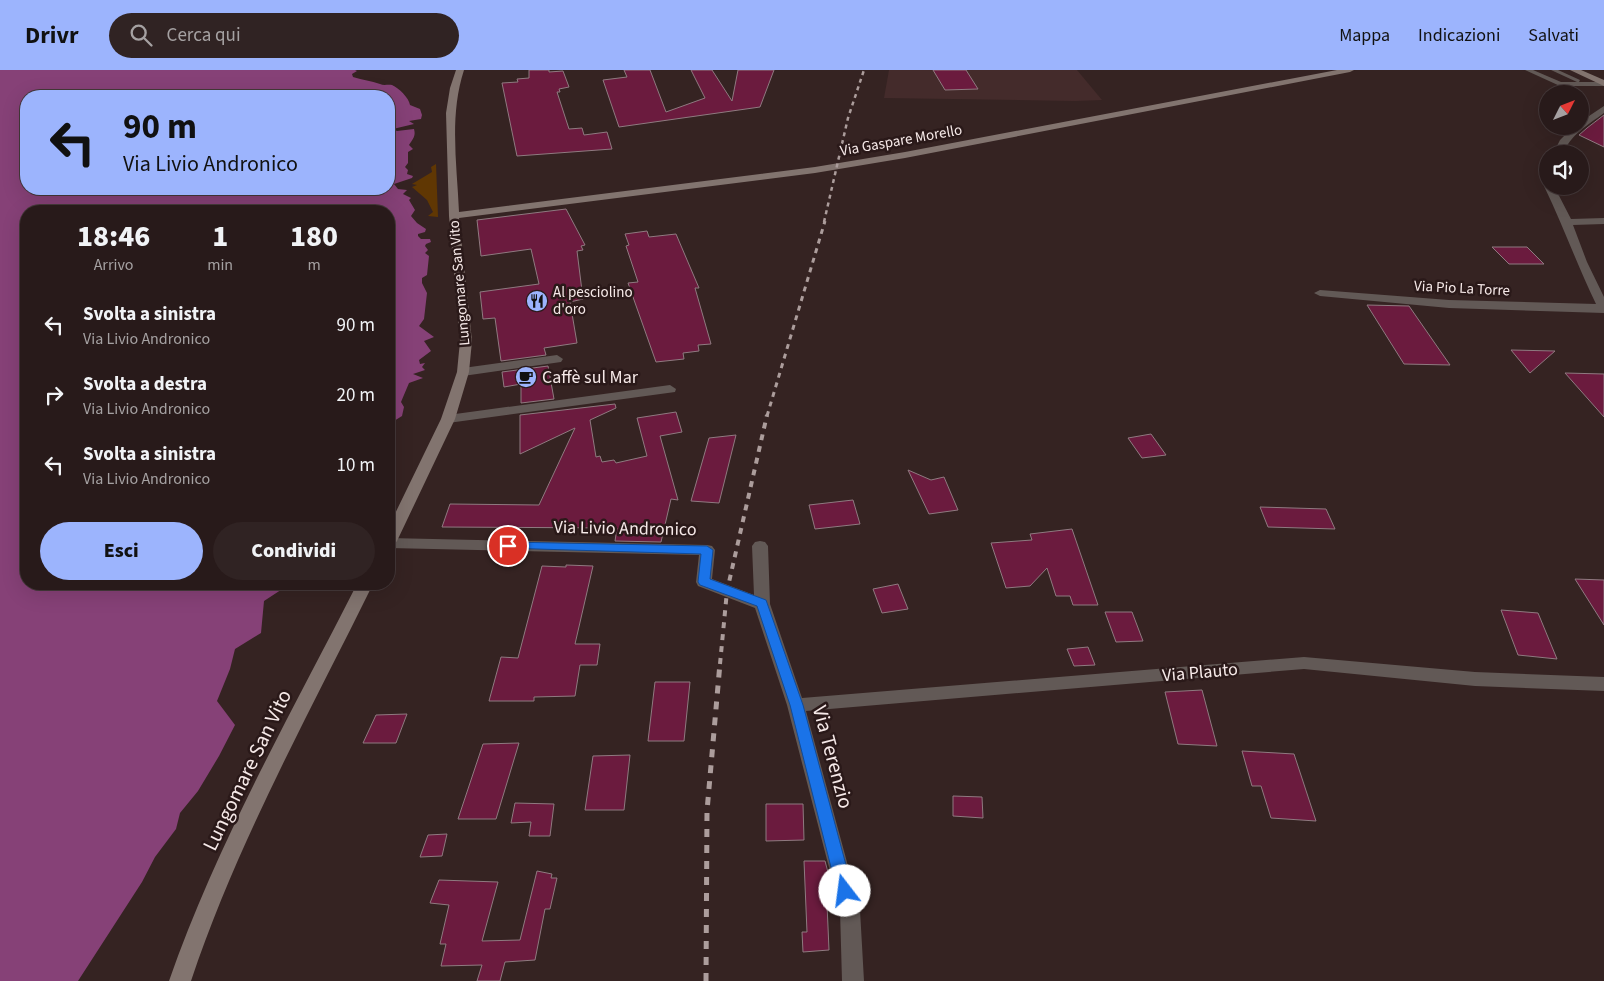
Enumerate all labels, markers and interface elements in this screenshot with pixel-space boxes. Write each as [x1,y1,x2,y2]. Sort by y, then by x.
search box [109,13,459,58]
text: Drivr [25,18,79,53]
icon: search [127,21,155,49]
text: Cerca qui [167,22,241,49]
text: Mappa [1339,23,1390,48]
text: Indicazioni [1418,23,1500,48]
text: Salvati [1528,23,1579,48]
north arrow [1539,85,1589,135]
map controls [1539,85,1589,195]
text: 90 m [123,102,197,152]
icon: left [40,110,105,175]
street label: Via Gaspare Morello [838,119,964,162]
button: sound [1539,145,1589,195]
text: Via Livio Andronico [123,148,298,180]
text: 18:46 [77,215,150,258]
text: 1 [212,215,228,258]
text: 180 [290,215,338,258]
street label: Lungomare San Vito [444,219,475,346]
text: Arrivo [94,254,134,276]
text: min [207,254,233,276]
text: m [307,254,321,276]
street label: Via Pio La Torre [1413,276,1510,301]
place label: Al pesciolino d'oro [553,282,633,320]
restaurant icon: Al pesciolino d'oro [525,289,549,313]
text: Svolta a sinistra [83,301,216,328]
icon: left [40,311,68,339]
text: 90 m [337,312,375,339]
text: Via Livio Andronico [83,328,210,350]
cafe icon: Caffè sul Mar [514,365,538,389]
place label: Caffè sul Mar [542,365,639,390]
text: Svolta a destra [83,371,207,398]
icon: right [40,381,68,409]
text: 20 m [337,382,375,409]
text: Via Livio Andronico [83,398,210,420]
text: Svolta a sinistra [83,441,216,468]
icon: left [40,451,68,479]
text: 10 m [337,452,375,479]
text: Via Livio Andronico [83,468,210,490]
street label: Via Livio Andronico [553,515,697,542]
button: Esci [40,522,203,580]
button: Condividi [213,522,375,580]
pin [487,525,529,567]
icon: arrive [494,532,522,560]
street label: Via Plauto [1161,657,1239,688]
street label: Lungomare San Vito [195,684,299,856]
street label: Via Terenzio [805,702,861,812]
position arrow [818,864,870,916]

